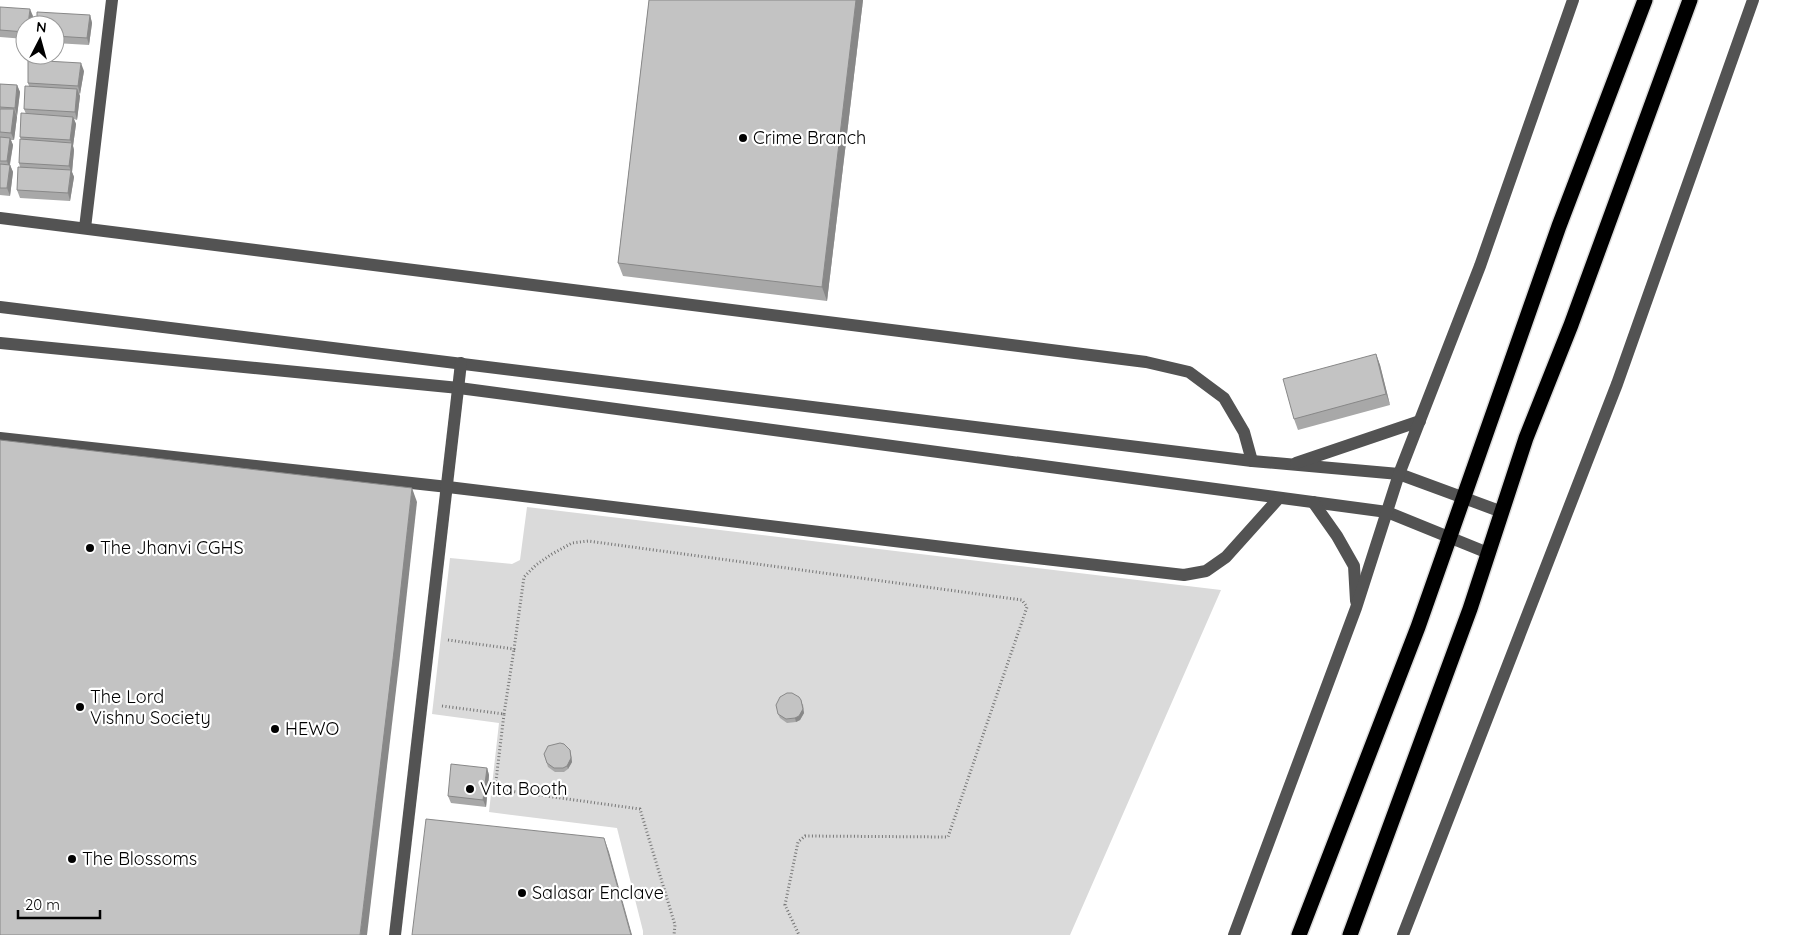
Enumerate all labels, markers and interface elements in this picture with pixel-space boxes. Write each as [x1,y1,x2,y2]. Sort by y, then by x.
north arrow [15,15,65,65]
text: N [35,18,47,37]
place label: Crime Branch [753,126,866,149]
marker: Crime Branch [737,132,749,144]
place label: The Jhanvi CGHS [100,536,244,559]
marker: The Jhanvi CGHS [84,542,96,554]
place label: The Lord Vishnu Society [90,685,211,729]
marker: The Lord Vishnu Society [74,701,86,713]
place label: HEWO [285,717,339,740]
marker: HEWO [269,723,281,735]
place label: Vita Booth [480,777,568,800]
marker: Vita Booth [464,783,476,795]
place label: The Blossoms [82,847,197,870]
marker: The Blossoms [66,853,78,865]
place label: Salasar Enclave [532,881,664,904]
marker: Salasar Enclave [516,887,528,899]
scale bar [18,888,100,920]
text: 20 m [25,895,60,914]

